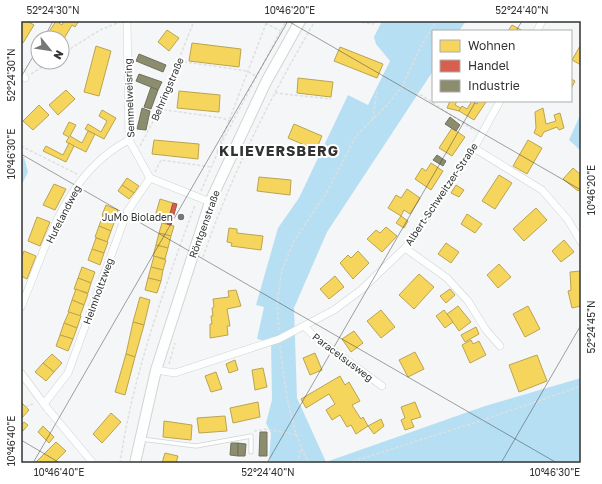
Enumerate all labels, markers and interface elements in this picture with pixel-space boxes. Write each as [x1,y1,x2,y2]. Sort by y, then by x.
text: 52°24'30"N [26,4,80,16]
text: 10°46'20"E [265,4,315,16]
text: 52°24'40"N [495,4,549,16]
north arrow [30,30,70,70]
legend [432,30,572,102]
text: Wohnen [468,38,515,53]
text: 52°24'30"N [5,48,17,102]
text: N [51,48,67,62]
street label: Behringstraße [148,55,186,123]
street label: Semmelweisring [122,58,136,138]
text: Handel [468,58,510,73]
text: Industrie [468,78,520,93]
text: 10°46'30"E [5,129,17,179]
street label: Albert-Schweitzer-Straße [402,140,480,248]
district label: KLIEVERSBERG [219,142,339,159]
text: 10°46'20"E [585,165,597,215]
street label: Hufelandweg [43,183,83,245]
street label: Röntgenstraße [186,188,222,260]
place label: JuMo Bioladen [102,211,173,223]
marker: JuMo Bioladen [176,212,186,222]
street label: Helmholtzweg [80,256,116,326]
text: 52°24'45"N [585,301,597,354]
street label: Paracelsusweg [310,330,376,384]
text: 10°46'40"E [5,416,17,466]
text: 10°46'40"E [34,466,84,478]
text: 52°24'40"N [241,466,295,478]
text: 10°46'30"E [530,466,580,478]

